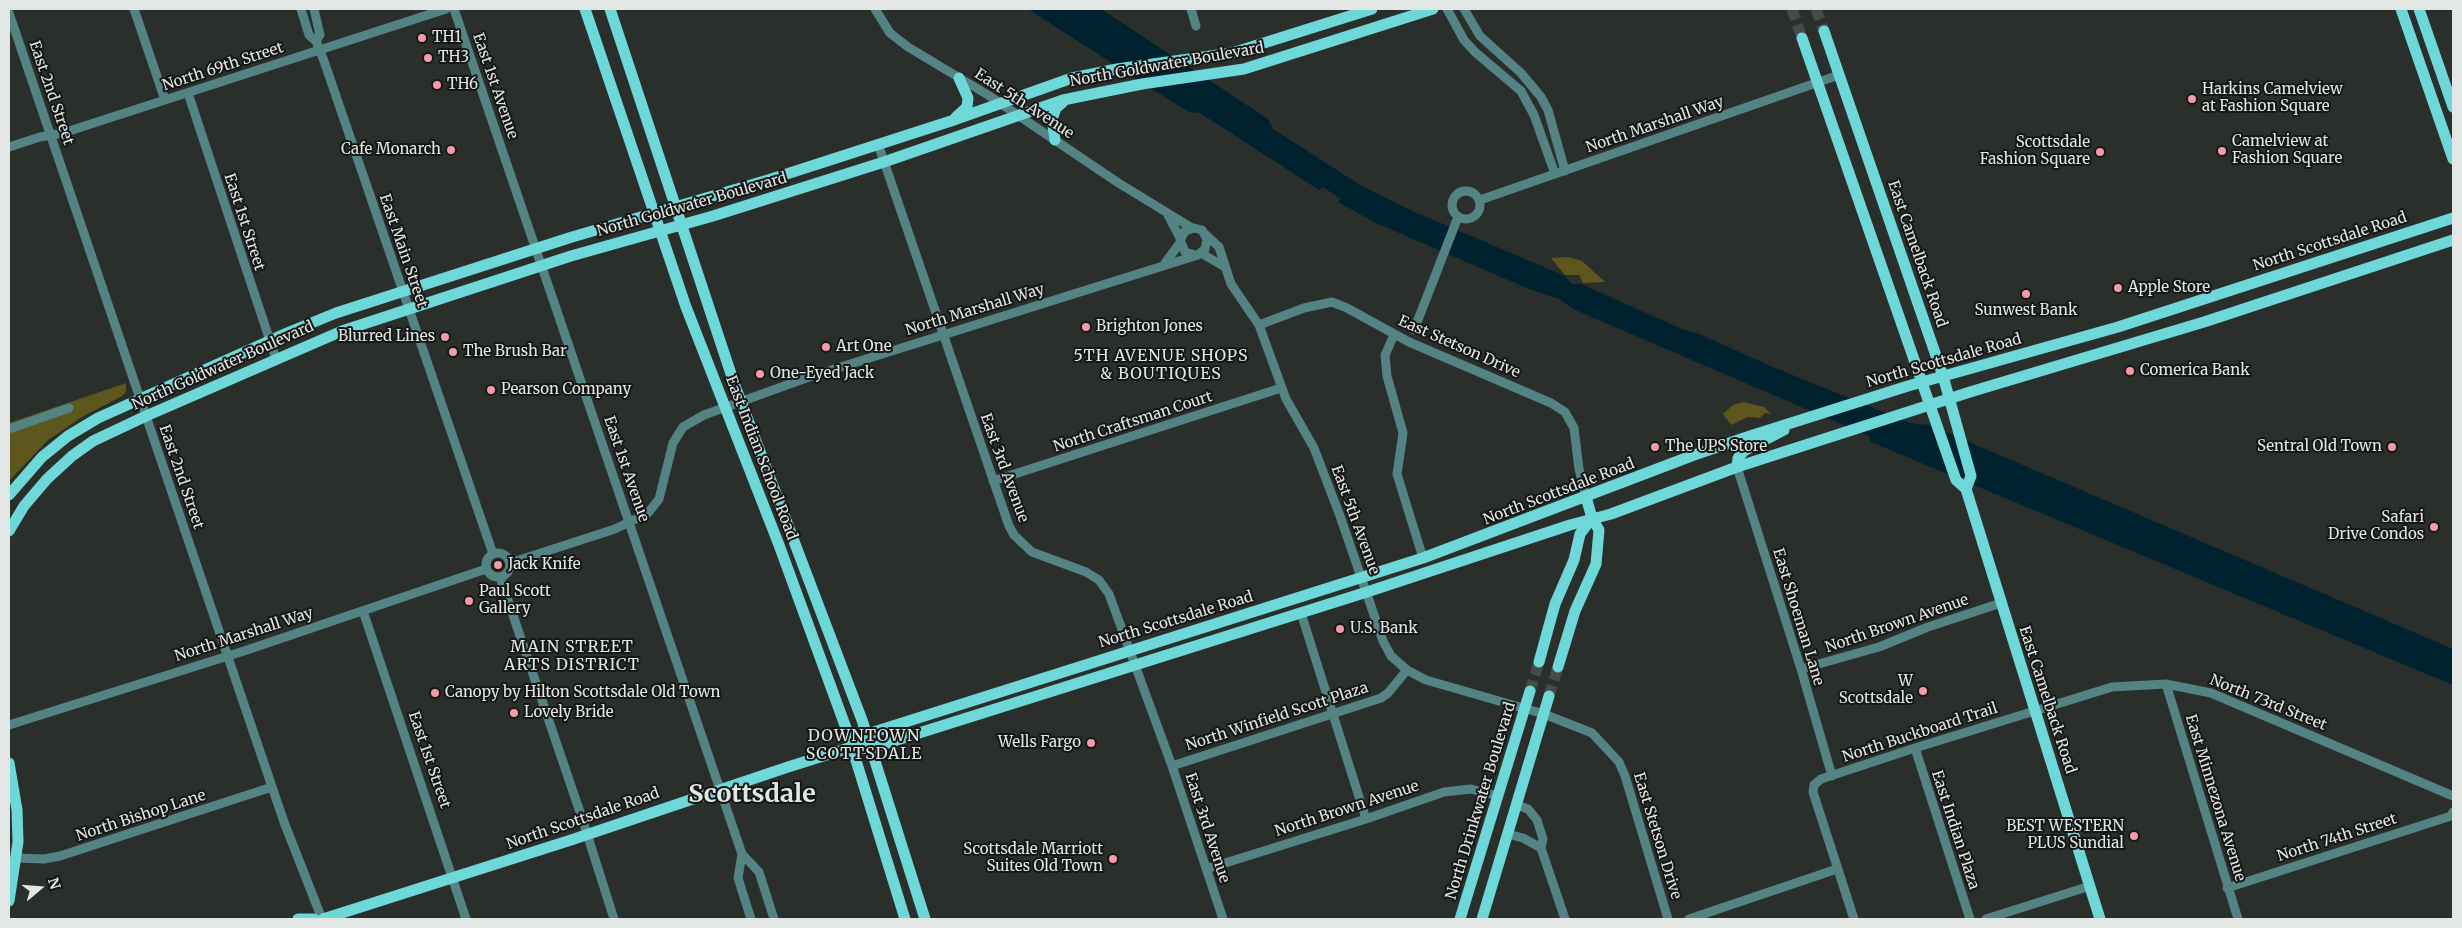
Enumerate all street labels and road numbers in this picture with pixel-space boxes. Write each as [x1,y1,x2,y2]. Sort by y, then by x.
street label: East 1st Avenue [468,31,522,141]
street label: East 2nd Street [25,38,77,148]
street label: North 69th Street [160,39,286,95]
street label: North Goldwater Boulevard [1069,39,1265,91]
street label: East 5th Avenue [971,65,1077,143]
street label: North Marshall Way [1584,93,1726,157]
street label: North Goldwater Boulevard [595,169,789,241]
street label: East 1st Street [220,171,268,273]
street label: East Camelback Road [1883,178,1951,330]
street label: East Main Street [375,192,431,310]
street label: North Scottsdale Road [2251,209,2409,275]
street label: North Marshall Way [903,280,1047,340]
street label: East Stetson Drive [1395,312,1523,382]
street label: North Goldwater Boulevard [129,318,317,414]
street label: North Scottsdale Road [1864,330,2024,392]
street label: East Indian School Road [721,373,801,543]
street label: North Craftsman Court [1051,388,1215,456]
street label: East 3rd Avenue [976,411,1032,525]
street label: East 1st Avenue [599,414,653,524]
street label: East 2nd Street [155,422,207,532]
street label: North Scottsdale Road [1481,455,1637,529]
street label: East 5th Avenue [1327,463,1383,577]
street label: East Shoeman Lane [1769,546,1827,688]
street label: North Scottsdale Road [1097,588,1255,652]
street label: North Brown Avenue [1823,591,1971,657]
street label: North Marshall Way [172,604,316,666]
street label: East Camelback Road [2015,624,2079,776]
street label: North 73rd Street [2207,671,2329,735]
street label: North Winfield Scott Plaza [1183,679,1371,755]
street label: North Buckboard Trail [1840,699,2000,767]
street label: North Drinkwater Boulevard [1442,700,1520,902]
street label: East 1st Street [404,709,454,811]
street label: East Minnezona Avenue [2181,712,2249,884]
street label: East Indian Plaza [1927,768,1983,892]
street label: East Stetson Drive [1629,770,1685,902]
street label: East 3rd Avenue [1181,771,1233,885]
street label: North Brown Avenue [1273,777,1421,841]
street label: North Scottsdale Road [504,784,662,854]
street label: North Bishop Lane [74,787,208,845]
street label: North 74th Street [2275,810,2399,866]

